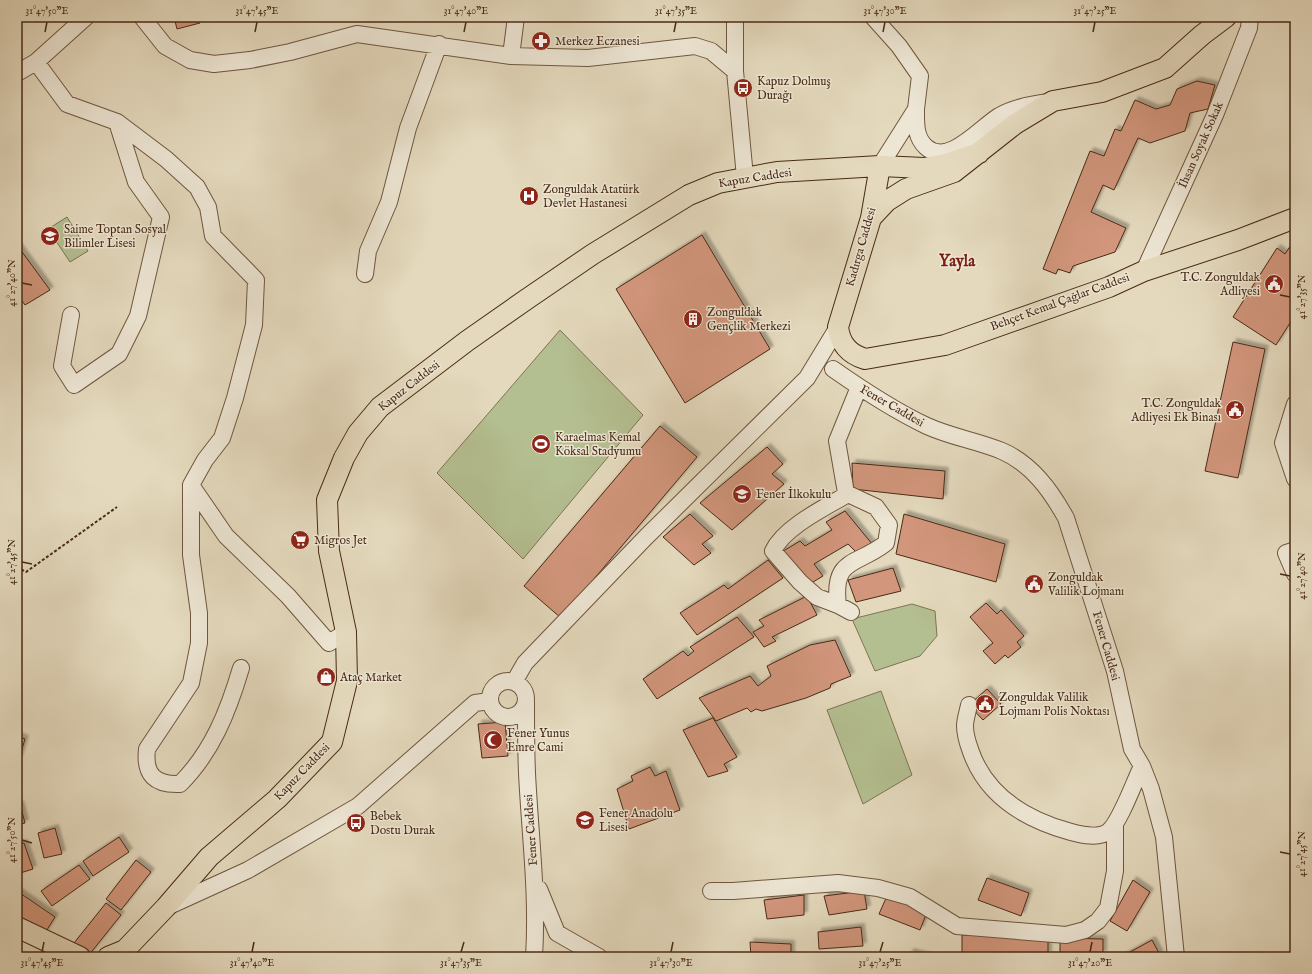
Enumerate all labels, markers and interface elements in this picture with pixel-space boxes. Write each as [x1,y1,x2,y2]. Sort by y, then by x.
text: 31°47'50"E [25,5,69,18]
text: 31°47'45"E [235,5,279,18]
text: 31°47'40"E [444,5,488,18]
text: 31°47'35"E [655,5,697,18]
text: 31°47'30"E [863,5,907,18]
text: 31°47'25"E [1074,5,1116,18]
pharmacy icon: Merkez Eczanesi [530,30,552,52]
place label: Merkez Eczanesi [555,34,640,49]
place label: Kapuz Dolmuş Durağı [757,74,831,103]
bus stop icon: Kapuz Dolmuş Durağı [732,77,754,99]
street label: İhsan Soyak Sokak [1174,98,1227,191]
street label: Kapuz Caddesi [717,165,793,192]
place label: Zonguldak Atatürk Devlet Hastanesi [543,182,640,211]
hospital icon: Zonguldak Atatürk Devlet Hastanesi [518,185,540,207]
street label: Kadırga Caddesi [843,206,879,288]
place label: Saime Toptan Sosyal Bilimler Lisesi [64,222,167,251]
school or university icon: Saime Toptan Sosyal Bilimler Lisesi [39,225,61,247]
district label: Yayla [939,252,976,272]
text: 41°27'40"N [6,259,19,307]
street label: Behçet Kemal Çağlar Caddesi [988,270,1132,334]
place label: T.C. Zonguldak Adliyesi [1180,270,1261,299]
public building icon: T.C. Zonguldak Adliyesi [1263,273,1285,295]
text: 41°27'35"N [1296,274,1309,319]
place label: Zonguldak Gençlik Merkezi [707,305,791,334]
building icon: Zonguldak Gençlik Merkezi [682,308,704,330]
street label: Kapuz Caddesi [375,357,443,416]
street label: Fener Caddesi [857,382,927,430]
place label: T.C. Zonguldak Adliyesi Ek Binası [1130,396,1222,425]
public building icon: T.C. Zonguldak Adliyesi Ek Binası [1224,399,1246,421]
place label: Karaelmas Kemal Köksal Stadyumu [555,430,641,459]
sports icon: Karaelmas Kemal Köksal Stadyumu [530,433,552,455]
school or university icon: Fener İlkokulu [731,483,753,505]
place label: Fener İlkokulu [756,486,831,502]
supermarket icon: Migros Jet [289,529,311,551]
place label: Migros Jet [314,533,367,549]
text: 41°27'45"N [6,539,19,585]
text: 41°27'40"N [1296,552,1309,600]
place label: Zonguldak Valilik Lojmanı [1047,570,1124,599]
public building icon: Zonguldak Valilik Lojmanı [1023,573,1045,595]
street label: Fener Caddesi [1089,610,1123,682]
shop icon: Ataç Market [315,666,337,688]
place label: Ataç Market [339,670,402,685]
place label: Zonguldak Valilik Lojmanı Polis Noktası [999,690,1110,719]
public building icon: Zonguldak Valilik Lojmanı Polis Noktası [974,693,996,715]
place label: Fener Yunus Emre Cami [507,726,570,755]
mosque icon: Fener Yunus Emre Cami [482,729,504,751]
street label: Kapuz Caddesi [271,740,334,805]
street label: Fener Caddesi [521,794,541,866]
place label: Fener Anadolu Lisesi [599,806,673,835]
place label: Bebek Dostu Durak [370,809,436,838]
school or university icon: Fener Anadolu Lisesi [574,809,596,831]
bus stop icon: Bebek Dostu Durak [345,812,367,834]
text: 41°27'50"N [6,817,19,863]
text: 41°27'45"N [1296,831,1309,877]
text: 31°47'45"E [20,957,64,970]
text: 31°47'40"E [230,957,274,970]
text: 31°47'35"E [440,957,482,970]
text: 31°47'30"E [649,957,693,970]
text: 31°47'25"E [859,957,901,970]
text: 31°47'20"E [1068,957,1112,970]

